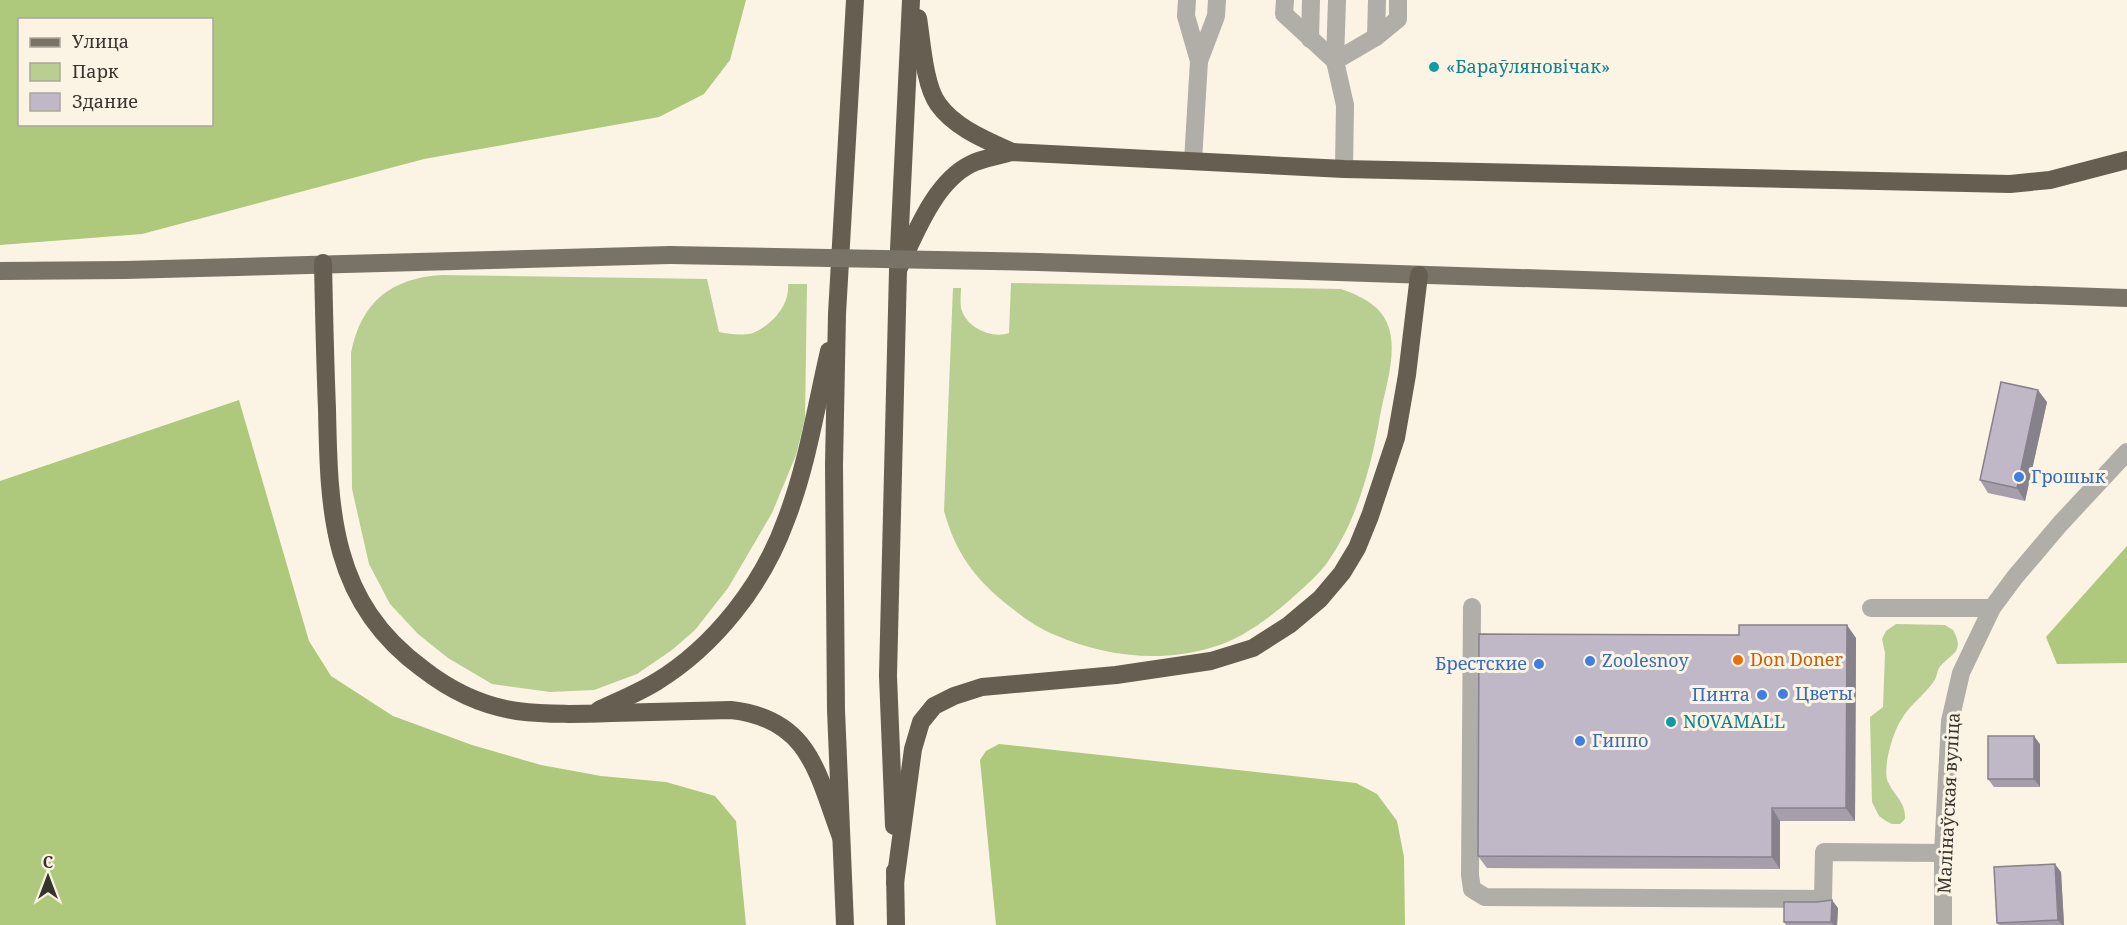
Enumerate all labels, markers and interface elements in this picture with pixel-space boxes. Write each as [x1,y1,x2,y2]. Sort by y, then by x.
legend [18,18,213,126]
text: Улица [72,29,129,53]
place label: «Бараўляновічак» [1446,54,1610,78]
text: Парк [72,59,119,83]
marker: «Бараўляновічак» [1427,60,1441,74]
text: Здание [72,89,138,113]
place label: Грошык [2031,464,2106,488]
marker: Грошык [2012,470,2026,484]
place label: Don Doner [1750,647,1843,671]
place label: Zoolesnoy [1602,648,1689,672]
place label: Брестские [1435,651,1527,675]
marker: Don Doner [1731,653,1745,667]
marker: Zoolesnoy [1583,654,1597,668]
marker: Брестские [1532,657,1546,671]
place label: Цветы [1795,681,1853,705]
place label: Пинта [1692,682,1750,706]
marker: Цветы [1776,687,1790,701]
marker: Пинта [1755,688,1769,702]
place label: NOVAMALL [1683,709,1785,733]
street label: Малінаўская вуліца [1931,712,1965,894]
marker: NOVAMALL [1664,715,1678,729]
place label: Гиппо [1592,728,1648,752]
marker: Гиппо [1573,734,1587,748]
north arrow [18,847,78,907]
text: С [43,851,53,873]

